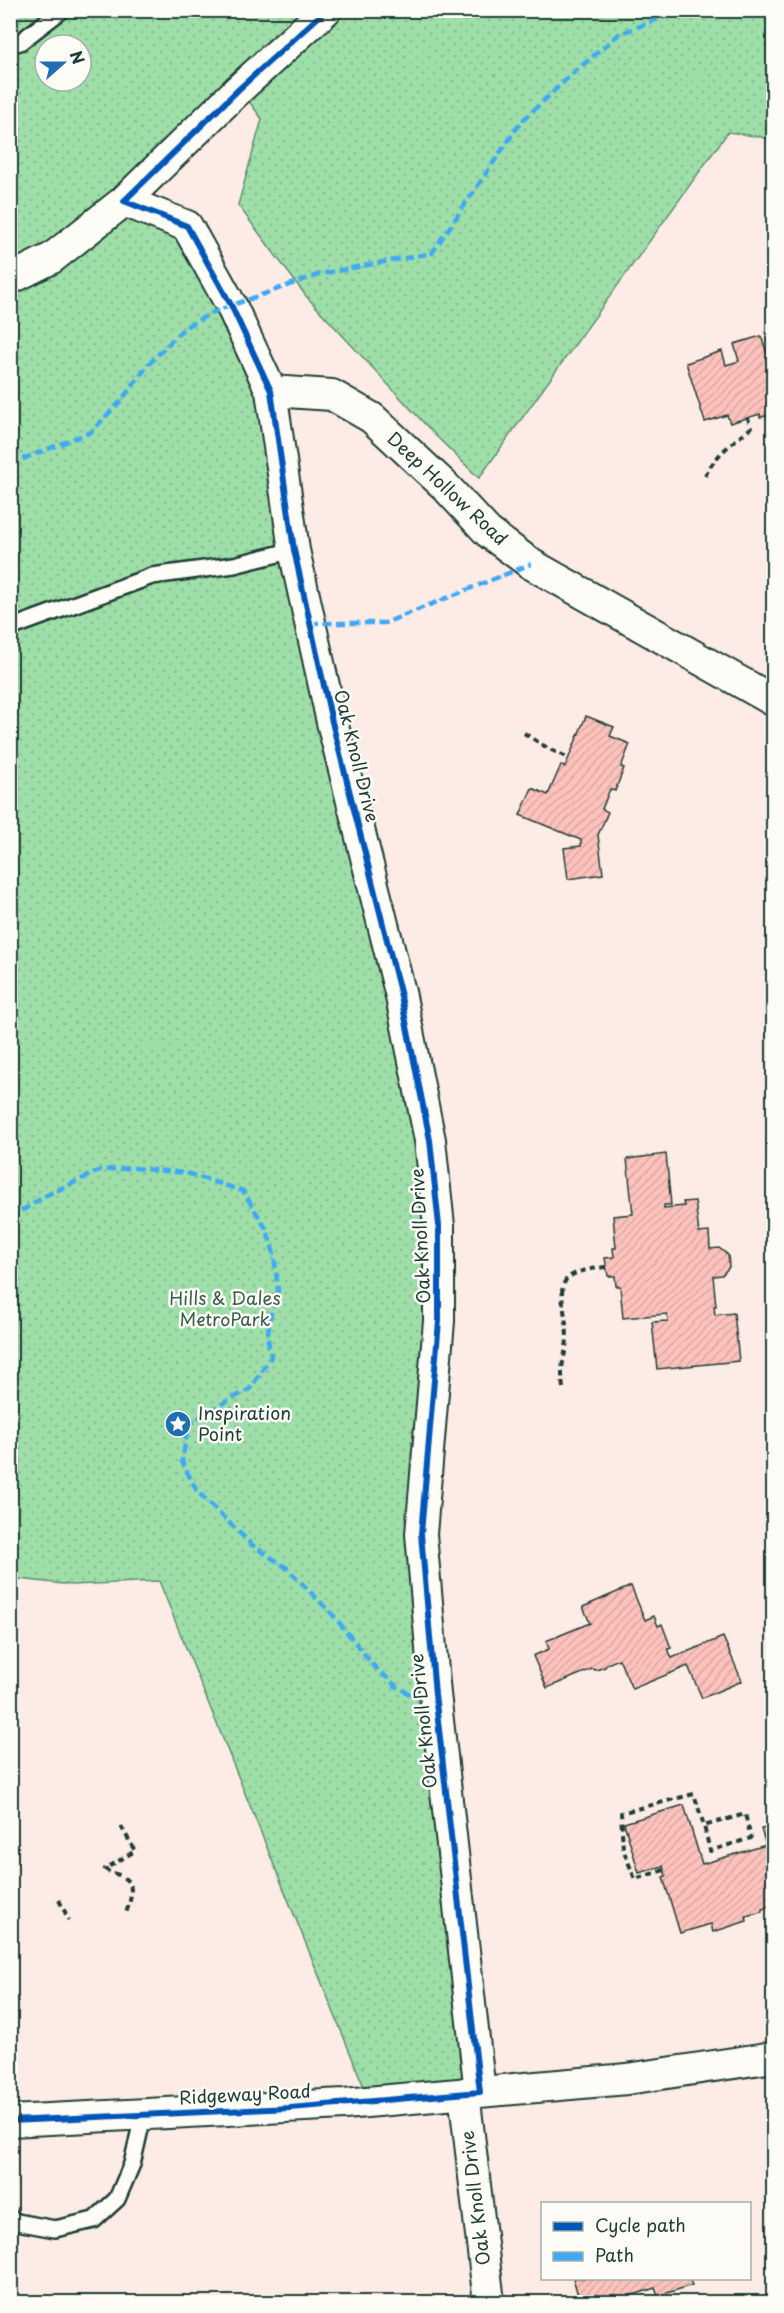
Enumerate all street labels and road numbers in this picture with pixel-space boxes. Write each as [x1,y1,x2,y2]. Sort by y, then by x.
street label: Deep Hollow Road [382,425,514,551]
street label: Oak Knoll Drive [328,687,387,825]
street label: Oak Knoll Drive [402,1168,437,1304]
street label: Oak Knoll Drive [402,1652,443,1790]
street label: Ridgeway Road [179,2077,311,2110]
street label: Oak Knoll Drive [453,2129,496,2267]

